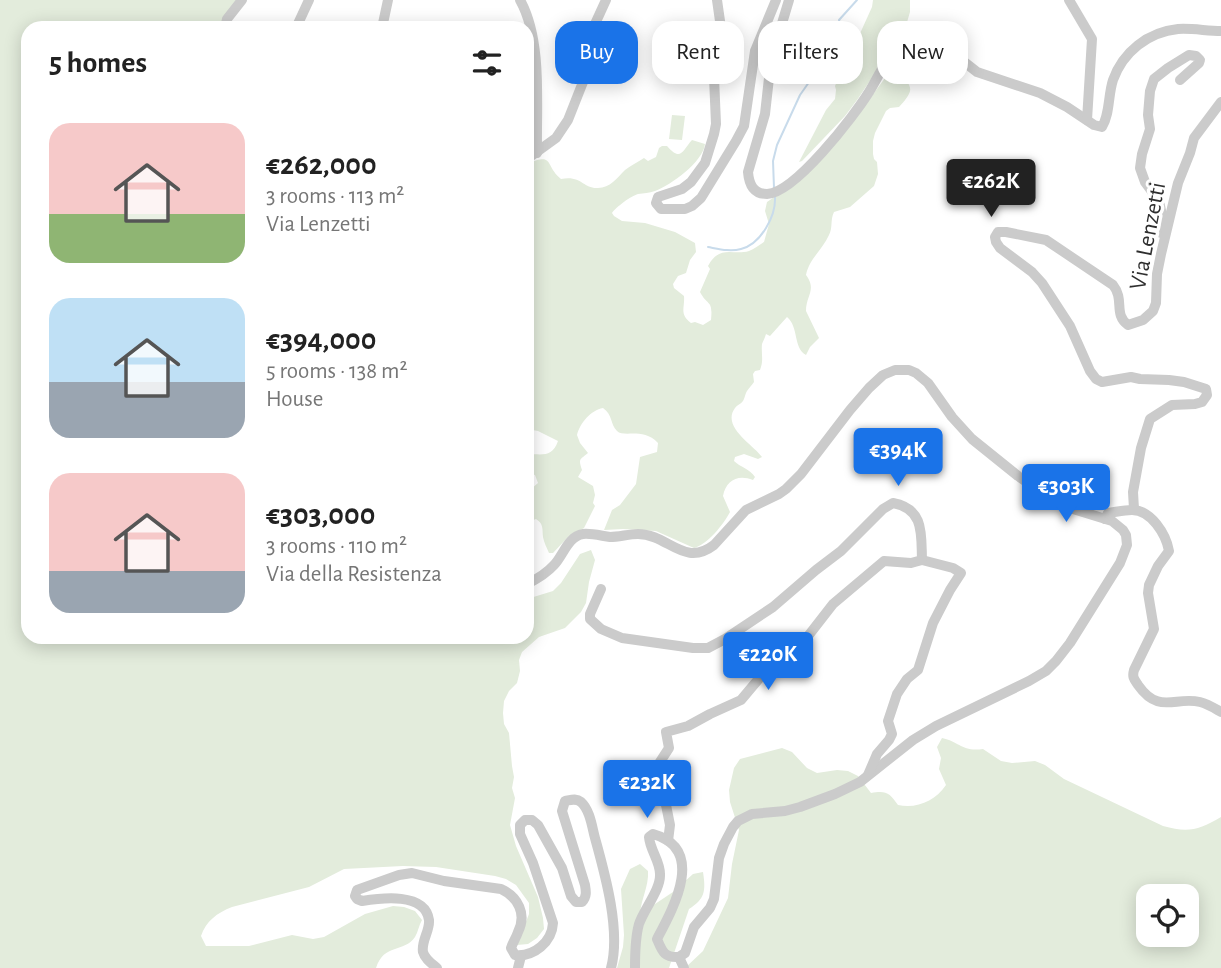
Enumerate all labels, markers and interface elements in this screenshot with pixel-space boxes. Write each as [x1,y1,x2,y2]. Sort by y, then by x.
chip: Buy [555,21,638,84]
chip: Rent [652,21,744,84]
chip: Filters [758,21,863,84]
chip: New [877,21,968,84]
icon: filters [468,44,506,82]
text: 5 homes [49,48,147,78]
text: €262,000 [266,150,377,180]
icon: home [105,151,189,235]
pin: €262K [942,160,1040,219]
text: €262K [963,170,1019,193]
street label: Via Lenzetti [1126,180,1170,292]
text: 3 rooms · 113 m² [266,185,404,208]
text: Via Lenzetti [266,213,371,236]
text: €394,000 [266,325,376,355]
icon: home [105,326,189,410]
text: 5 rooms · 138 m² [266,360,407,383]
text: House [266,388,323,411]
pin: €394K [849,428,947,488]
text: €394K [870,439,926,462]
pin: €303K [1017,464,1115,524]
text: €303K [1038,475,1094,498]
text: €303,000 [266,500,375,530]
icon: home [105,501,189,585]
text: 3 rooms · 110 m² [266,535,407,558]
text: Via della Resistenza [266,563,442,586]
pin: €220K [719,632,817,692]
text: €220K [739,643,797,666]
pin: €232K [598,760,696,820]
text: €232K [619,771,675,794]
map controls [1136,884,1199,947]
button: locate [1136,884,1199,947]

